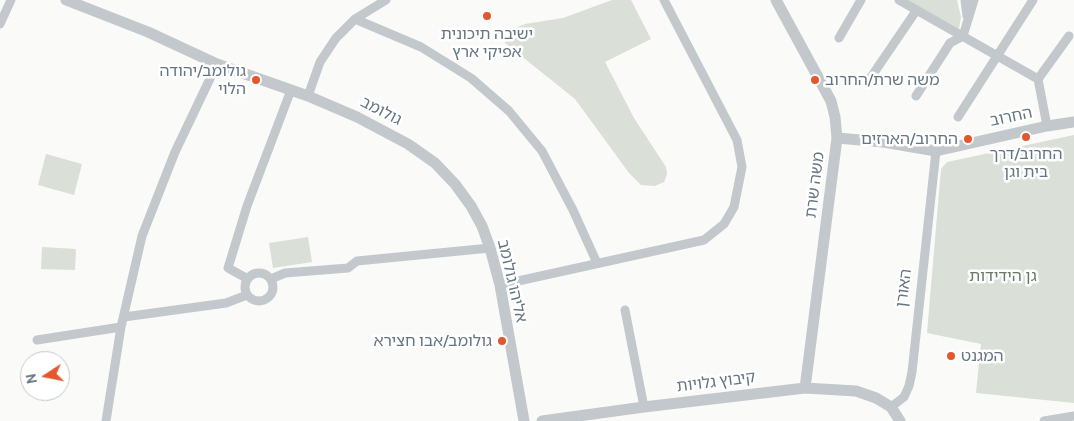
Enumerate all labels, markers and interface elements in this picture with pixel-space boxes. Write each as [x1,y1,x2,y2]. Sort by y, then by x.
marker: ישיבה תיכונית אפיקי ארץ [481,10,493,22]
place label: ישיבה תיכונית אפיקי ארץ [441,24,533,62]
place label: גולומב/יהודה הלוי [160,61,246,99]
place label: משה שרת/החרוב [825,70,939,90]
marker: גולומב/יהודה הלוי [250,74,262,86]
marker: משה שרת/החרוב [809,74,821,86]
street label: גולומב [357,93,405,129]
street label: החרוב [988,103,1034,131]
place label: החרוב/הארזים [861,129,958,149]
marker: החרוב/דרך בית וגן [1020,131,1032,143]
marker: החרוב/הארזים [962,133,974,145]
place label: החרוב/דרך בית וגן [990,144,1062,182]
street label: משה שרת [801,151,829,219]
street label: אליהו גולומב [493,237,531,325]
park label: גן הידידות [969,266,1037,286]
street label: האורן [892,268,916,308]
place label: גולומב/אבו חצירא [373,331,492,351]
marker: גולומב/אבו חצירא [496,335,508,347]
place label: המגנט [961,346,1004,366]
marker: המגנט [945,350,957,362]
north arrow [20,351,70,401]
street label: קיבוץ גלויות [676,368,756,396]
text: N [21,372,41,385]

